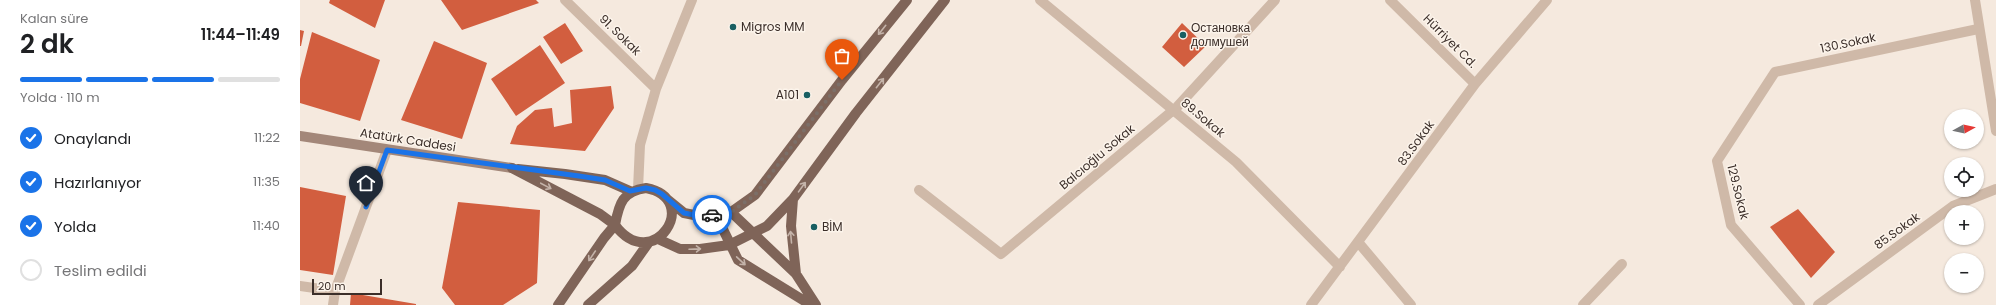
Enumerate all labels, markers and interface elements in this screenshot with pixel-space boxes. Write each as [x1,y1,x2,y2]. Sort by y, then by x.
text: Kalan süre [20,9,88,28]
street label: 91. Sokak [596,10,646,59]
street label: Hürriyet Cd. [1420,10,1481,71]
place label: Migros MM [741,18,805,35]
place label: Остановка долмушей [1191,19,1251,50]
marker: Migros MM [728,22,738,32]
text: 11:44–11:49 [201,24,280,45]
one-way arrow [878,25,887,36]
text: 2 dk [20,26,74,62]
street label: 130.Sokak [1819,28,1878,57]
marker: Остановка долмушей [1178,30,1188,40]
pin [825,39,859,80]
icon: bag [831,45,853,67]
one-way arrow [875,77,884,88]
place label: A101 [776,86,799,103]
text: Yolda · 110 m [20,88,100,107]
marker: A101 [802,90,812,100]
street label: 89.Sokak [1178,94,1230,142]
north arrow [1944,109,1984,149]
map controls [1944,109,1984,293]
street label: 83.Sokak [1393,116,1438,169]
street label: Balcıoğlu Sokak [1055,120,1139,193]
street label: Atatürk Caddesi [359,124,457,155]
icon: check [20,127,42,149]
text: Onaylandı [54,128,131,149]
text: 11:22 [254,128,280,147]
button: locate [1944,157,1984,197]
street label: 129.Sokak [1723,163,1754,222]
pin [349,166,383,207]
icon: check [20,171,42,193]
text: Hazırlanıyor [54,172,141,193]
text: 11:35 [253,172,280,191]
icon: home [355,172,377,194]
one-way arrow [798,181,806,192]
one-way arrow [540,183,552,191]
courier [692,195,732,235]
icon: car [701,204,723,226]
button: + [1944,205,1984,245]
street label: 85.Sokak [1870,208,1924,253]
icon: check [20,215,42,237]
text: Yolda [54,216,96,237]
text: 11:40 [253,216,280,235]
place label: BİM [822,218,843,235]
marker: BİM [809,222,819,232]
one-way arrow [788,231,795,244]
one-way arrow [688,245,701,252]
one-way arrow [588,250,596,261]
button: − [1944,253,1984,293]
one-way arrow [736,256,746,266]
text: Teslim edildi [54,260,147,281]
scale bar [312,277,382,296]
text: 20 m [318,278,346,294]

